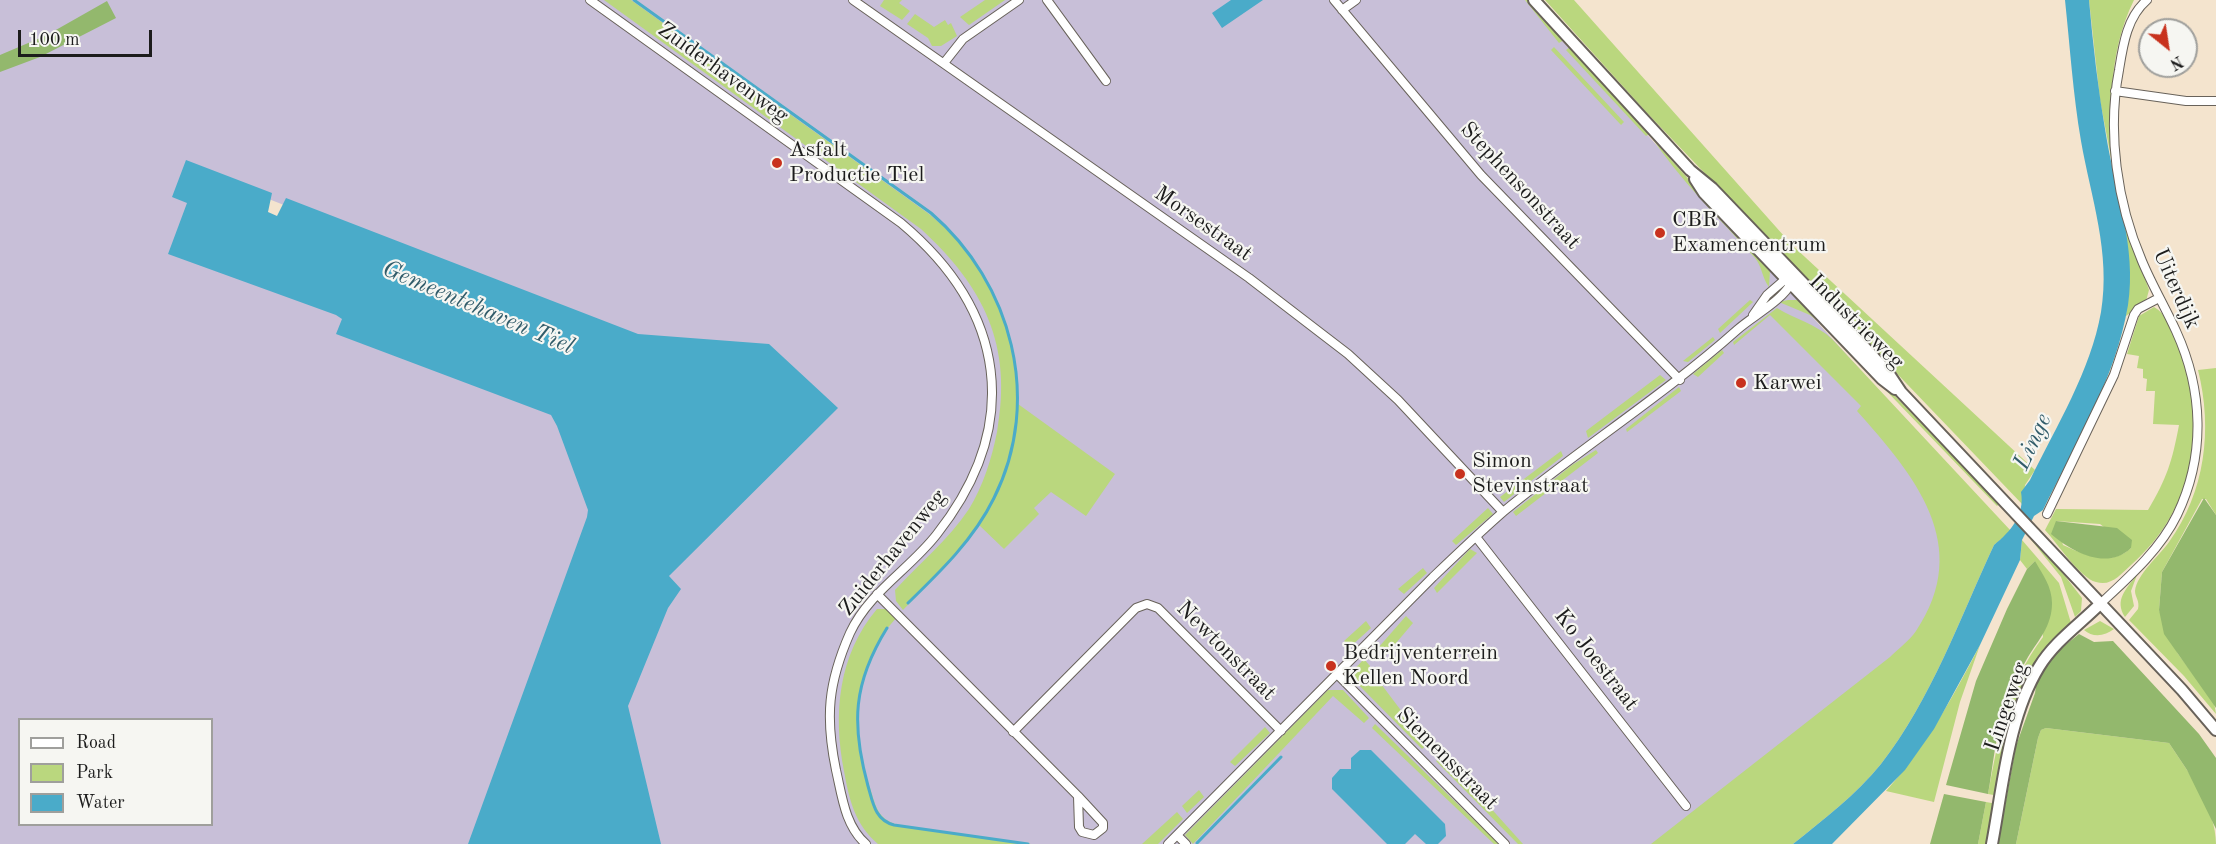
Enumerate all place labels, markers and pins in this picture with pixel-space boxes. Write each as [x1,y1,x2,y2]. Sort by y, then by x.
place label: Asfalt Productie Tiel [789,137,924,188]
marker: Asfalt Productie Tiel [770,156,784,170]
place label: CBR Examencentrum [1672,207,1826,258]
marker: CBR Examencentrum [1653,226,1667,240]
place label: Karwei [1753,370,1822,396]
marker: Karwei [1734,376,1748,390]
place label: Simon Stevinstraat [1472,448,1589,500]
marker: Simon Stevinstraat [1453,467,1467,481]
place label: Bedrijventerrein Kellen Noord [1343,640,1498,692]
marker: Bedrijventerrein Kellen Noord [1324,659,1338,673]

